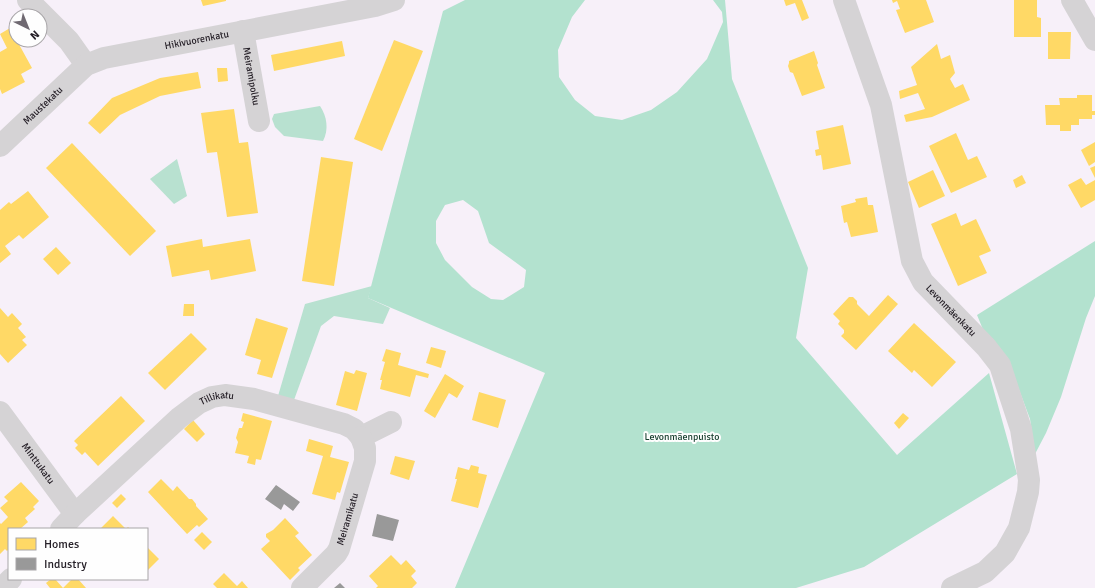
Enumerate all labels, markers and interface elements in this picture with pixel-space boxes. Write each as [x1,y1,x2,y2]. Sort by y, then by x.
north arrow [8,8,48,48]
text: N [27,28,42,42]
street label: Hikivuorenkatu [164,28,230,52]
street label: Meiramipolku [240,46,262,106]
street label: Maustekatu [20,84,65,127]
street label: Levonmäenkatu [923,282,979,339]
street label: Tillikatu [198,389,235,408]
park label: Levonmäenpuisto [645,431,719,443]
street label: Minttukatu [19,441,57,486]
street label: Meiramikatu [334,492,361,547]
legend [8,528,148,580]
text: Homes [44,537,79,552]
text: Industry [44,557,87,572]

